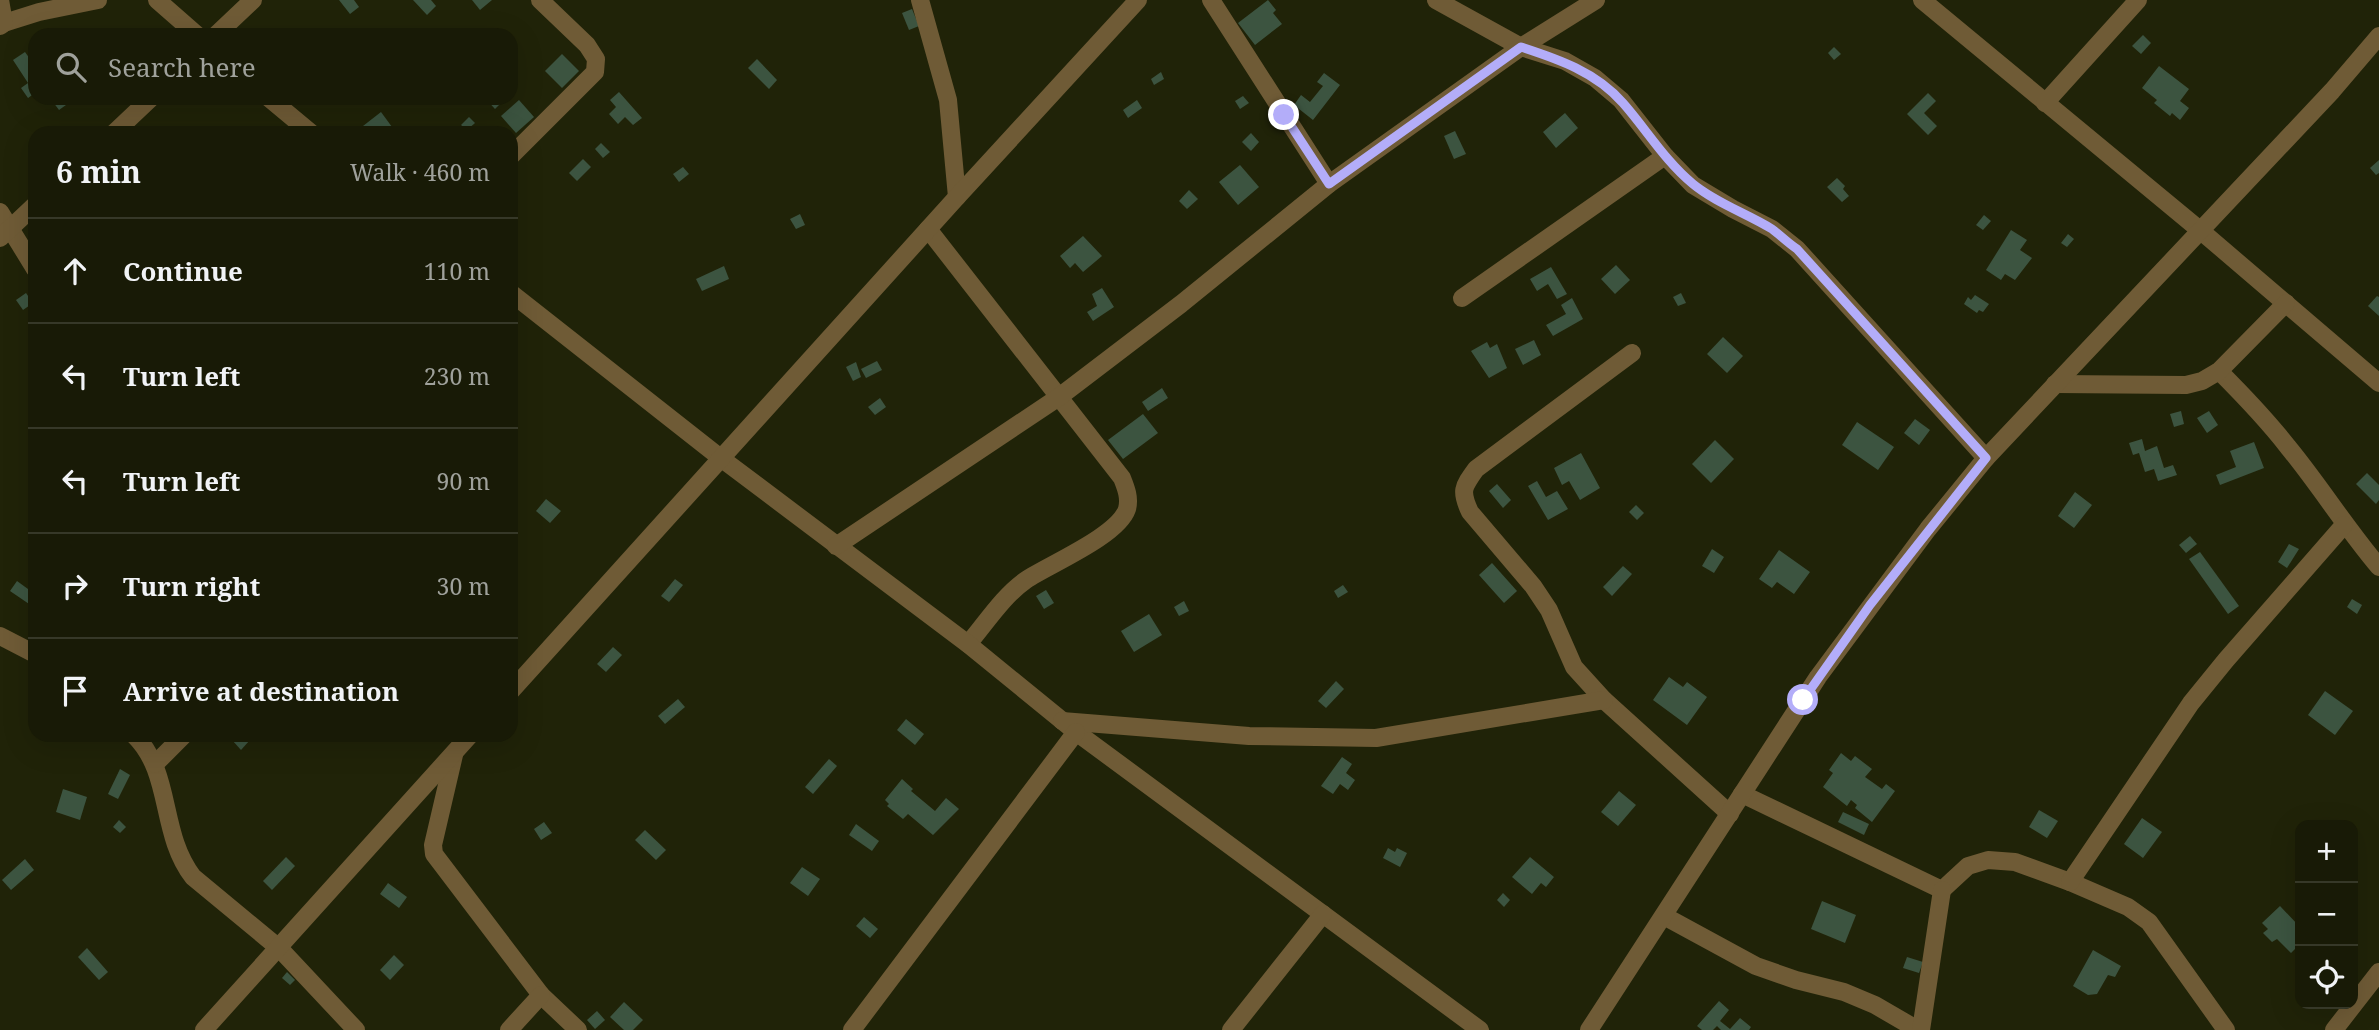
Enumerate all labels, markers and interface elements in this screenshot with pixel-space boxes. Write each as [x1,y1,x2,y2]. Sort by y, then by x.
search box [28,28,518,105]
icon: search [52,48,90,86]
text: Search here [108,49,256,85]
route end [1268,99,1299,130]
text: 6 min [56,151,141,192]
text: Walk · 460 m [350,156,490,188]
icon: ahead [56,252,94,290]
text: Continue [123,253,243,289]
text: 110 m [424,255,490,287]
icon: left [56,357,94,395]
text: Turn left [123,358,240,394]
text: 230 m [424,360,490,392]
icon: left [56,462,94,500]
text: Turn left [123,463,240,499]
text: 90 m [437,465,490,497]
icon: right [56,567,94,605]
text: Turn right [123,568,260,604]
text: 30 m [437,570,490,602]
icon: arrive [56,672,94,710]
text: Arrive at destination [123,673,399,709]
route start [1787,684,1818,715]
map controls [2295,820,2358,1009]
button: + [2295,820,2358,883]
button: − [2295,883,2358,946]
button: locate [2295,946,2358,1009]

